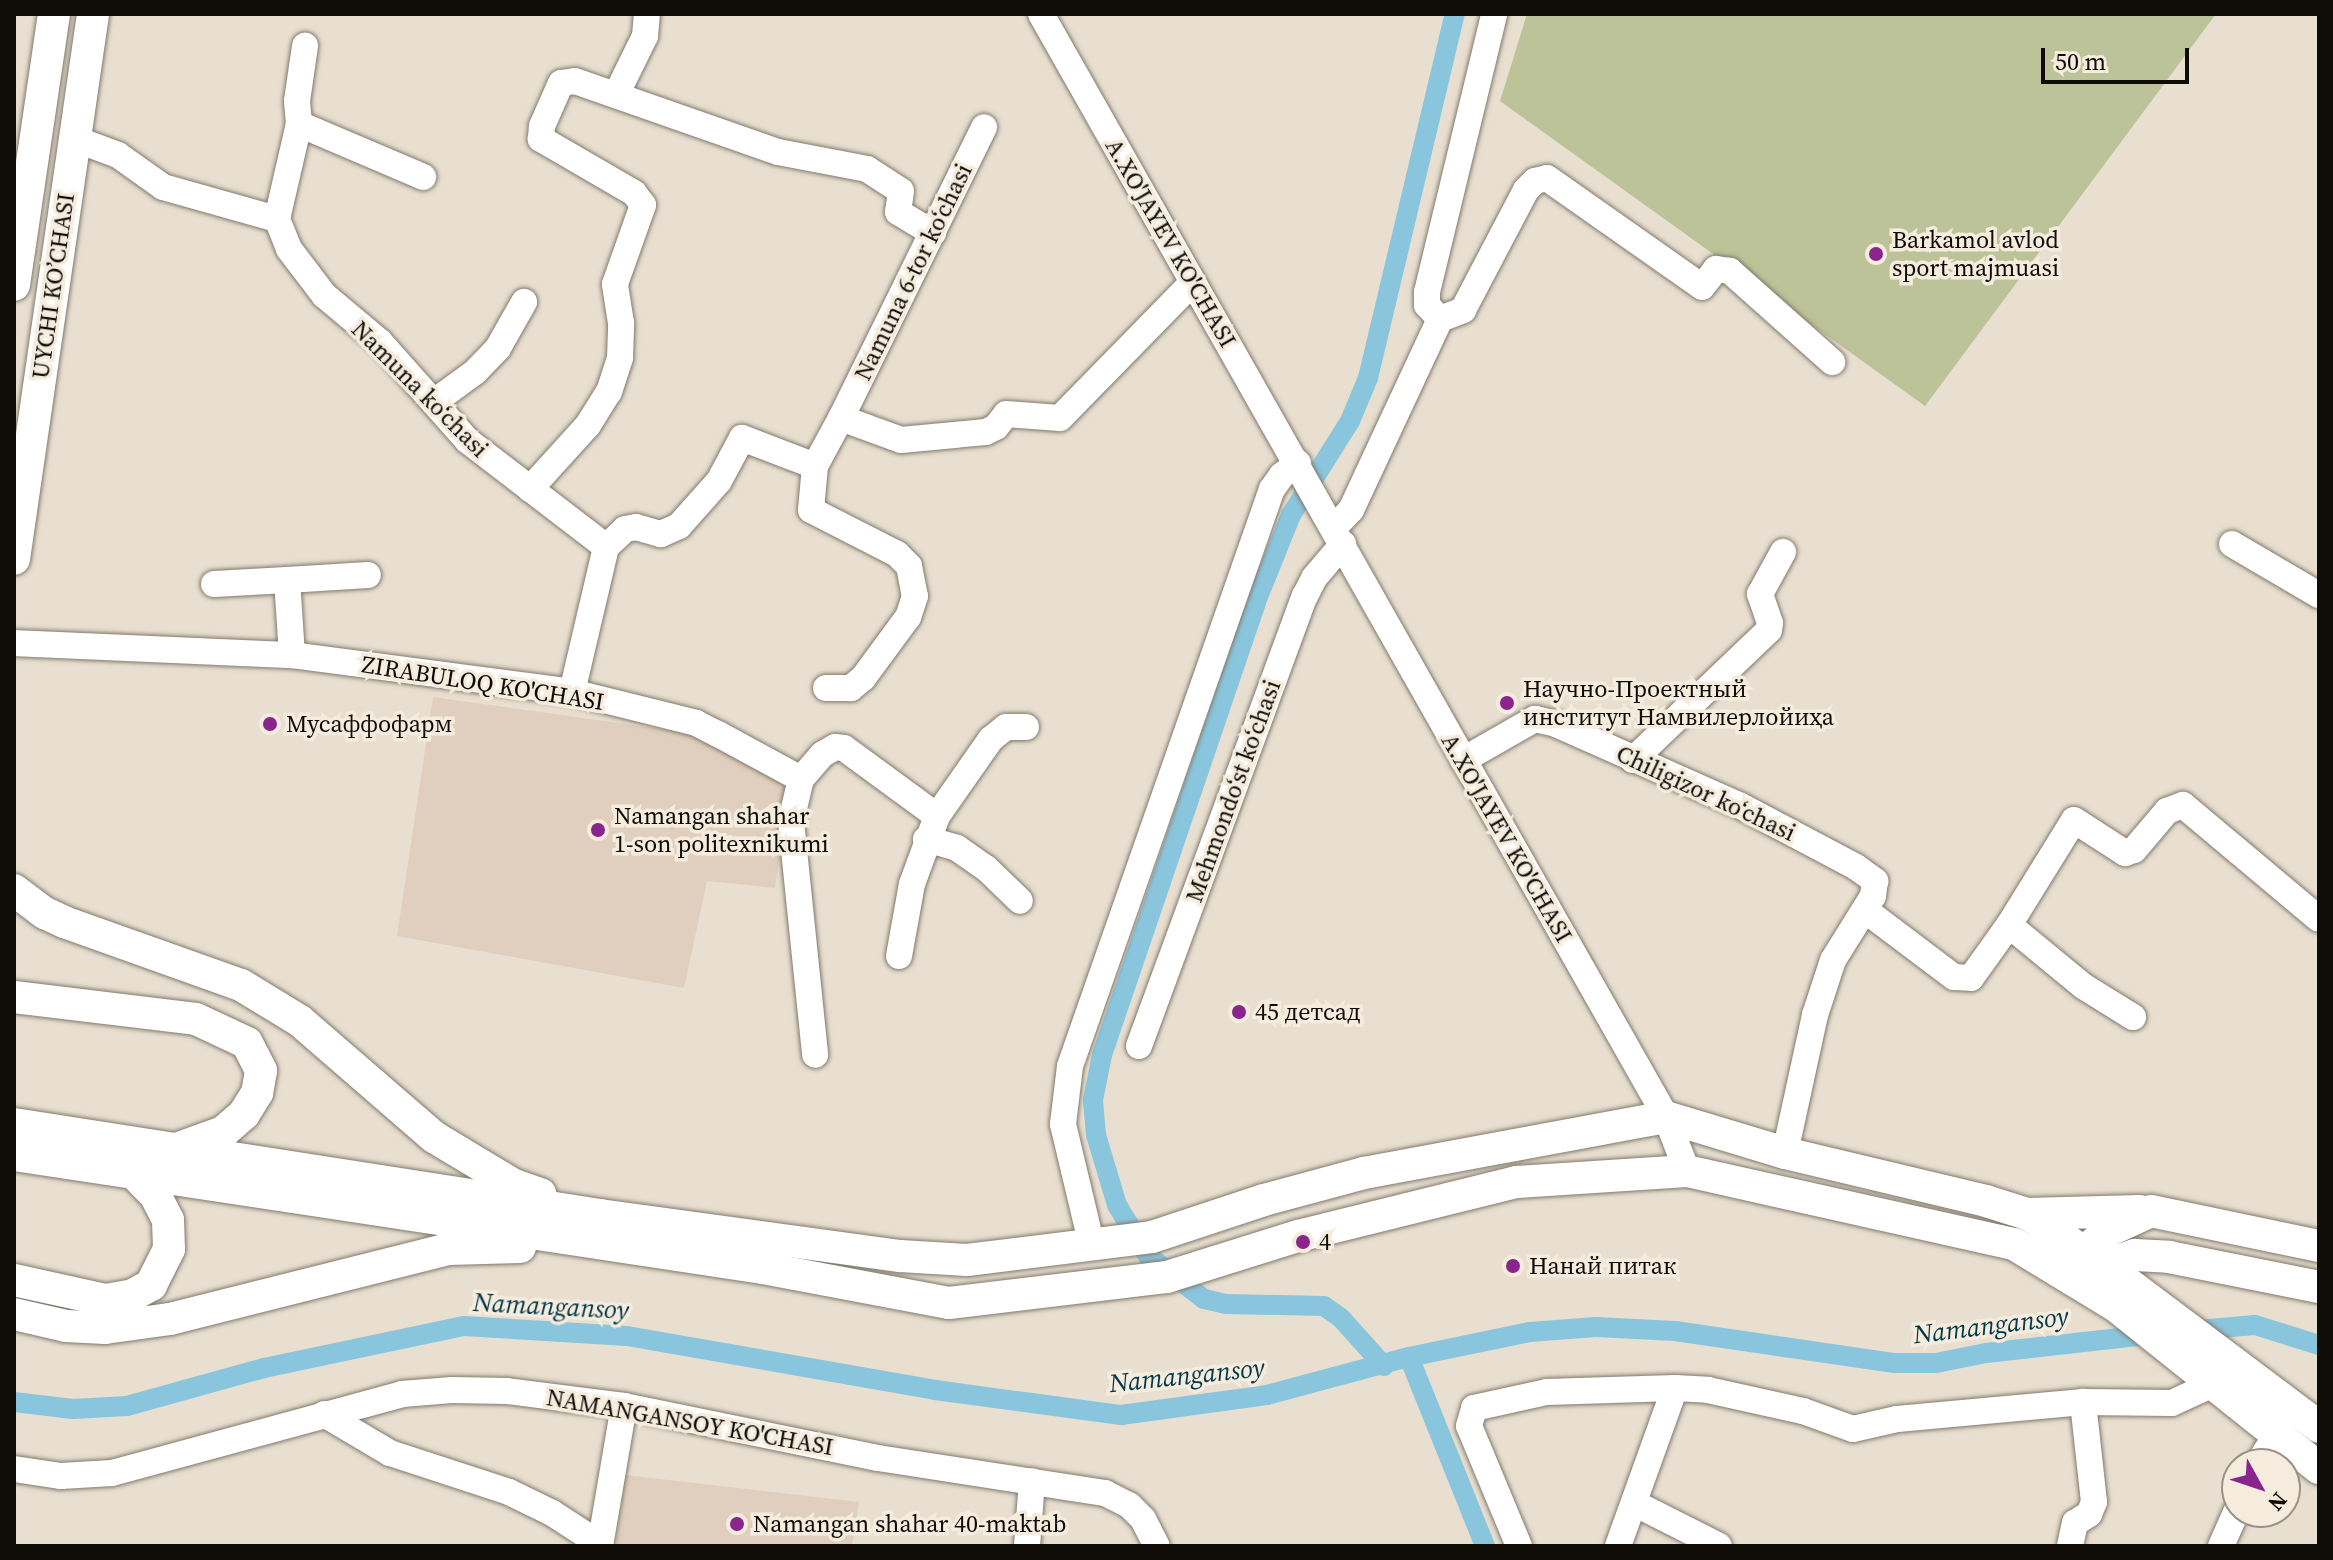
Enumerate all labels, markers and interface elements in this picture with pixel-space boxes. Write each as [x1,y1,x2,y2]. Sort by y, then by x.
scale bar [2045,32,2193,82]
text: 50 m [2055,45,2106,78]
street label: A.XO'JAYEV KO'CHASI [1099,133,1243,353]
street label: Namuna 6-tor koʻchasi [848,159,978,385]
street label: UYCHI KO’CHASI [26,191,80,381]
place label: Barkamol avlod sport majmuasi [1892,226,2059,282]
marker: Barkamol avlod sport majmuasi [1867,245,1885,263]
street label: Namuna koʻchasi [346,315,494,463]
street label: ZIRABULOQ KO'CHASI [360,650,606,716]
place label: Научно-Проектный институт Намвилерлойиҳа [1523,675,1834,731]
street label: Mehmondoʻst koʻchasi [1179,676,1287,906]
marker: Научно-Проектный институт Намвилерлойиҳа [1498,694,1516,712]
place label: Мусаффофарм [286,710,452,738]
marker: Мусаффофарм [261,715,279,733]
street label: A.XO'JAYEV KO'CHASI [1435,728,1579,948]
street label: Chiligizor koʻchasi [1612,739,1800,847]
place label: Namangan shahar 1-son politexnikumi [614,802,829,858]
marker: Namangan shahar 1-son politexnikumi [589,821,607,839]
place label: 45 детсад [1255,998,1361,1026]
marker: 45 детсад [1230,1003,1248,1021]
place label: 4 [1319,1228,1331,1256]
marker: 4 [1294,1233,1312,1251]
place label: Нанай питак [1529,1252,1676,1280]
marker: Нанай питак [1504,1257,1522,1275]
water label: Namangansoy [472,1287,630,1327]
water label: Namangansoy [1912,1301,2070,1351]
water label: Namangansoy [1108,1352,1266,1400]
street label: NAMANGANSOY KO'CHASI [544,1383,836,1461]
north arrow [2221,1448,2301,1528]
text: N [2261,1486,2294,1518]
place label: Namangan shahar 40-maktab [753,1510,1066,1538]
marker: Namangan shahar 40-maktab [728,1515,746,1533]

